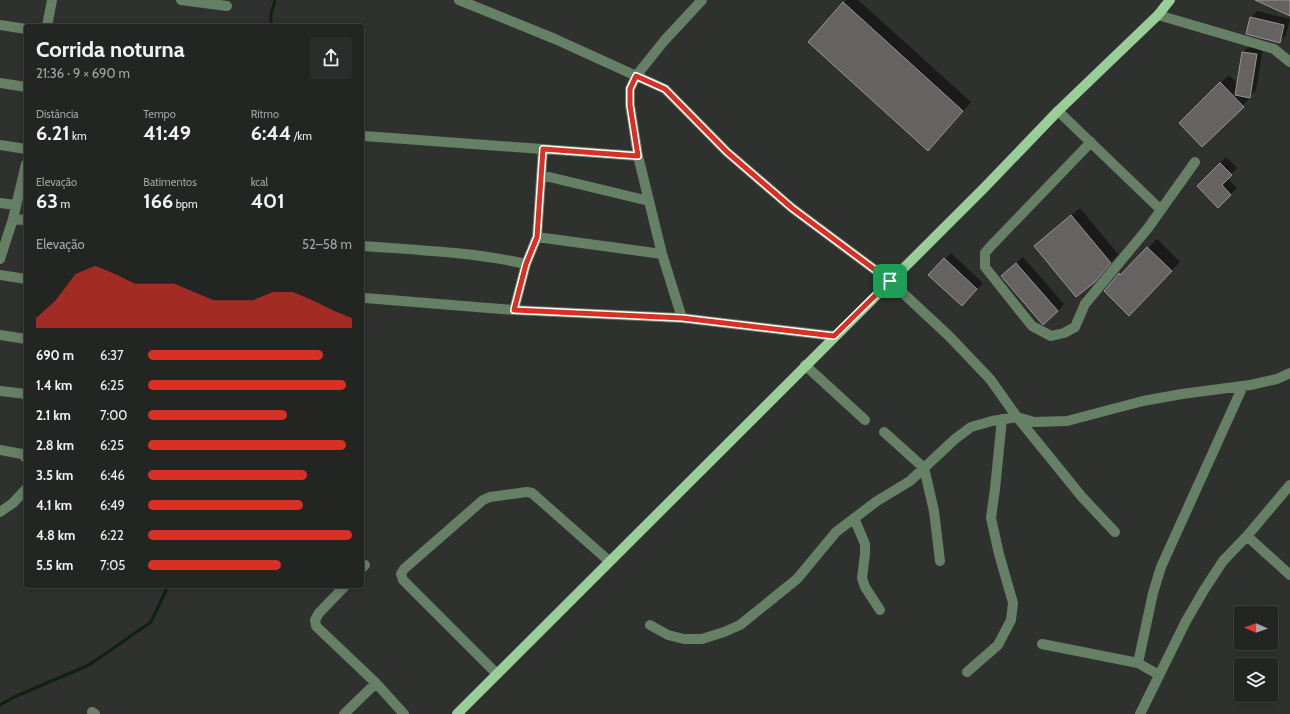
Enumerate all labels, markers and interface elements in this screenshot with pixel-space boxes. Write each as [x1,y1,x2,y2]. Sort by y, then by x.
text: Corrida noturna [36,36,185,63]
button: share [310,37,352,79]
text: 21:36 · 9 × 690 m [36,65,130,81]
text: Distância [36,107,79,121]
text: Tempo [143,107,176,121]
text: Ritmo [251,107,279,121]
text: 6.21 [36,121,70,145]
text: 41:49 [143,121,191,145]
text: 6:44 [251,121,291,145]
text: km [70,129,87,143]
text: /km [291,129,312,143]
text: Elevação [36,175,77,189]
text: Batimentos [143,175,197,189]
text: kcal [251,175,268,189]
text: 63 [36,189,58,213]
text: 166 [143,189,173,213]
text: 401 [251,189,285,213]
text: m [58,197,70,211]
text: bpm [173,197,198,211]
text: Elevação [36,236,85,252]
text: 52–58 m [302,236,352,252]
pin [873,264,907,298]
icon: arrive [879,270,901,292]
text: 690 m [36,347,74,363]
text: 6:37 [100,347,124,363]
text: 1.4 km [36,377,72,393]
text: 6:25 [100,377,124,393]
text: 2.1 km [36,407,71,423]
text: 7:00 [100,407,127,423]
text: 2.8 km [36,437,74,453]
text: 6:25 [100,437,124,453]
text: 3.5 km [36,467,73,483]
text: 6:46 [100,467,125,483]
text: 4.1 km [36,497,72,513]
text: 6:49 [100,497,125,513]
text: 4.8 km [36,527,75,543]
text: 6:22 [100,527,124,543]
text: 5.5 km [36,557,73,573]
text: 7:05 [100,557,125,573]
north arrow [1234,606,1278,650]
map controls [1234,606,1278,702]
button: layers [1234,658,1278,702]

